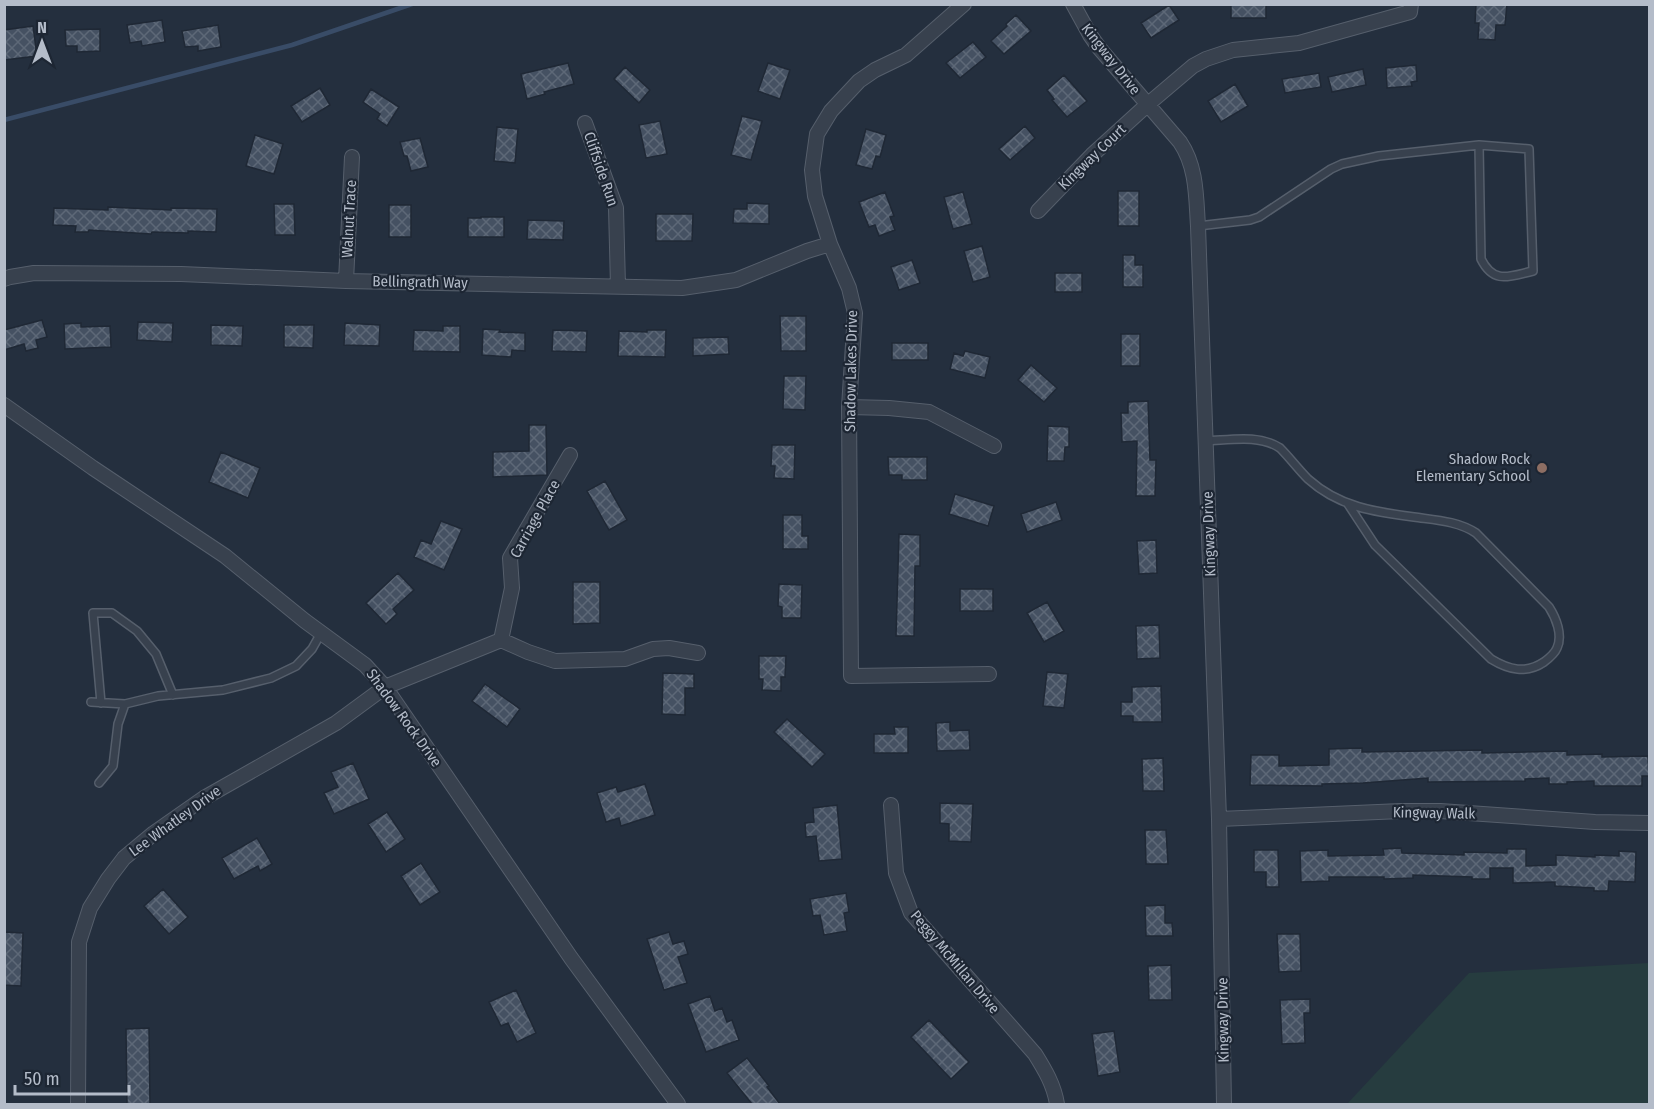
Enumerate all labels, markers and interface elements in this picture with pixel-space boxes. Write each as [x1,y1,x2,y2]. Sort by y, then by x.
north arrow [12,12,72,72]
text: N [37,18,47,37]
street label: Kingway Drive [1078,20,1144,98]
street label: Kingway Court [1055,120,1130,194]
street label: Cliffside Run [580,129,622,209]
street label: Walnut Trace [338,179,360,259]
street label: Bellingrath Way [372,272,468,292]
street label: Shadow Lakes Drive [841,310,861,432]
place label: Shadow Rock Elementary School [1416,450,1530,485]
marker: Shadow Rock Elementary School [1535,461,1549,475]
street label: Carriage Place [506,477,564,561]
street label: Kingway Drive [1199,491,1219,577]
street label: Shadow Rock Drive [362,666,446,770]
street label: Lee Whatley Drive [126,782,224,860]
street label: Kingway Walk [1393,803,1475,823]
street label: Peggy McMillan Drive [907,907,1003,1017]
street label: Kingway Drive [1213,977,1233,1063]
scale bar [15,1058,129,1096]
text: 50 m [24,1068,60,1090]

